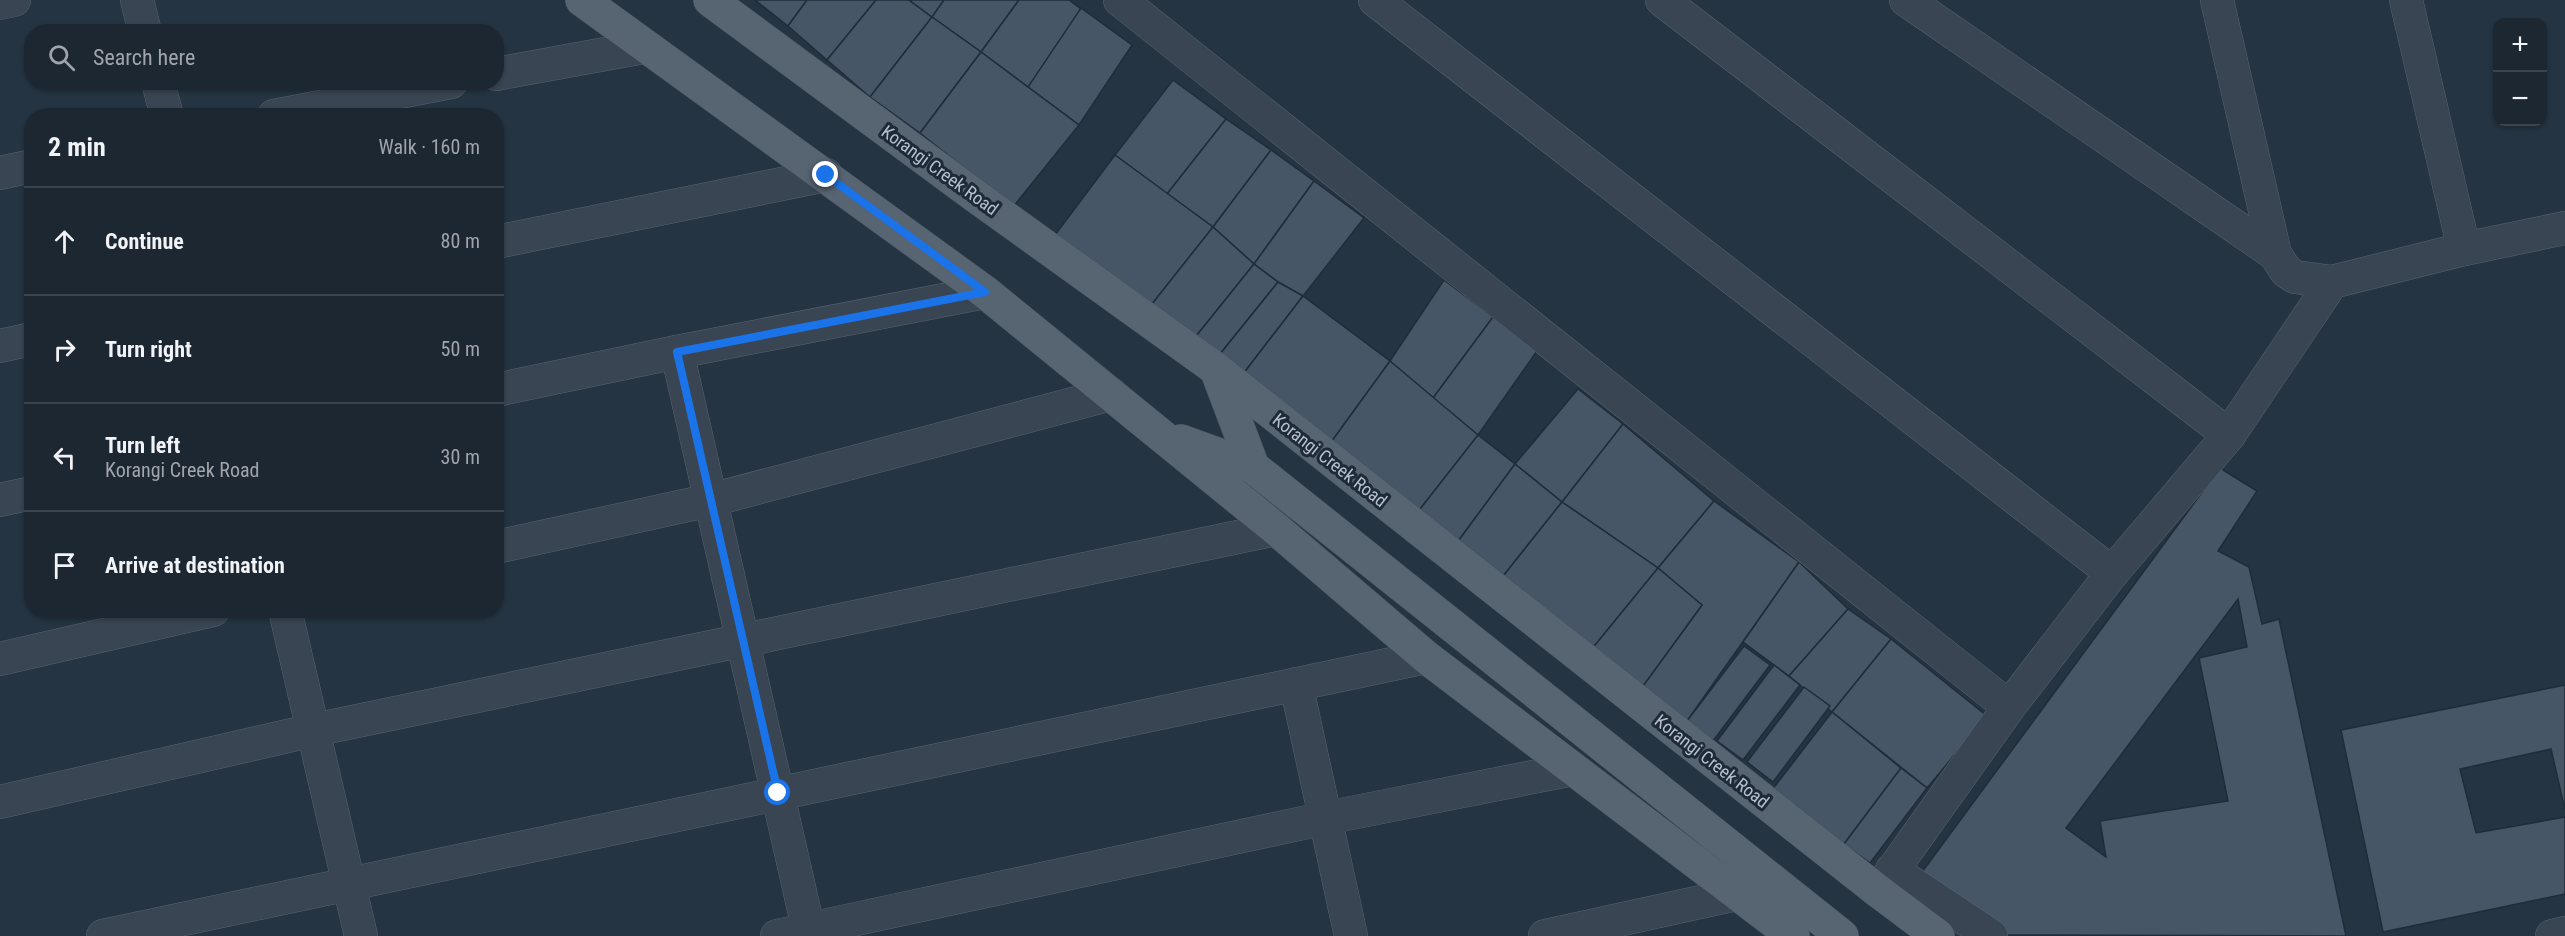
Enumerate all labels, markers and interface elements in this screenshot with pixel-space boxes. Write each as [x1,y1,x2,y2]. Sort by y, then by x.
map controls [2493,18,2547,126]
button: + [2493,18,2547,72]
search box [24,24,504,90]
icon: search [45,41,78,74]
text: Search here [93,45,195,70]
button: − [2493,72,2547,126]
street label: Korangi Creek Road [878,121,1002,219]
text: 2 min [48,132,106,162]
text: Walk · 160 m [379,135,480,159]
route end [812,161,838,187]
icon: ahead [48,225,81,258]
text: Continue [105,229,184,254]
text: 80 m [441,229,480,253]
icon: right [48,333,81,366]
text: Turn right [105,337,192,362]
text: 50 m [441,337,480,361]
street label: Korangi Creek Road [1269,409,1391,511]
text: Turn left [105,433,180,458]
icon: left [48,441,81,474]
text: 30 m [441,445,480,469]
text: Korangi Creek Road [105,458,259,482]
icon: arrive [48,549,81,582]
text: Arrive at destination [105,553,285,578]
street label: Korangi Creek Road [1651,710,1773,812]
route start [764,779,790,805]

